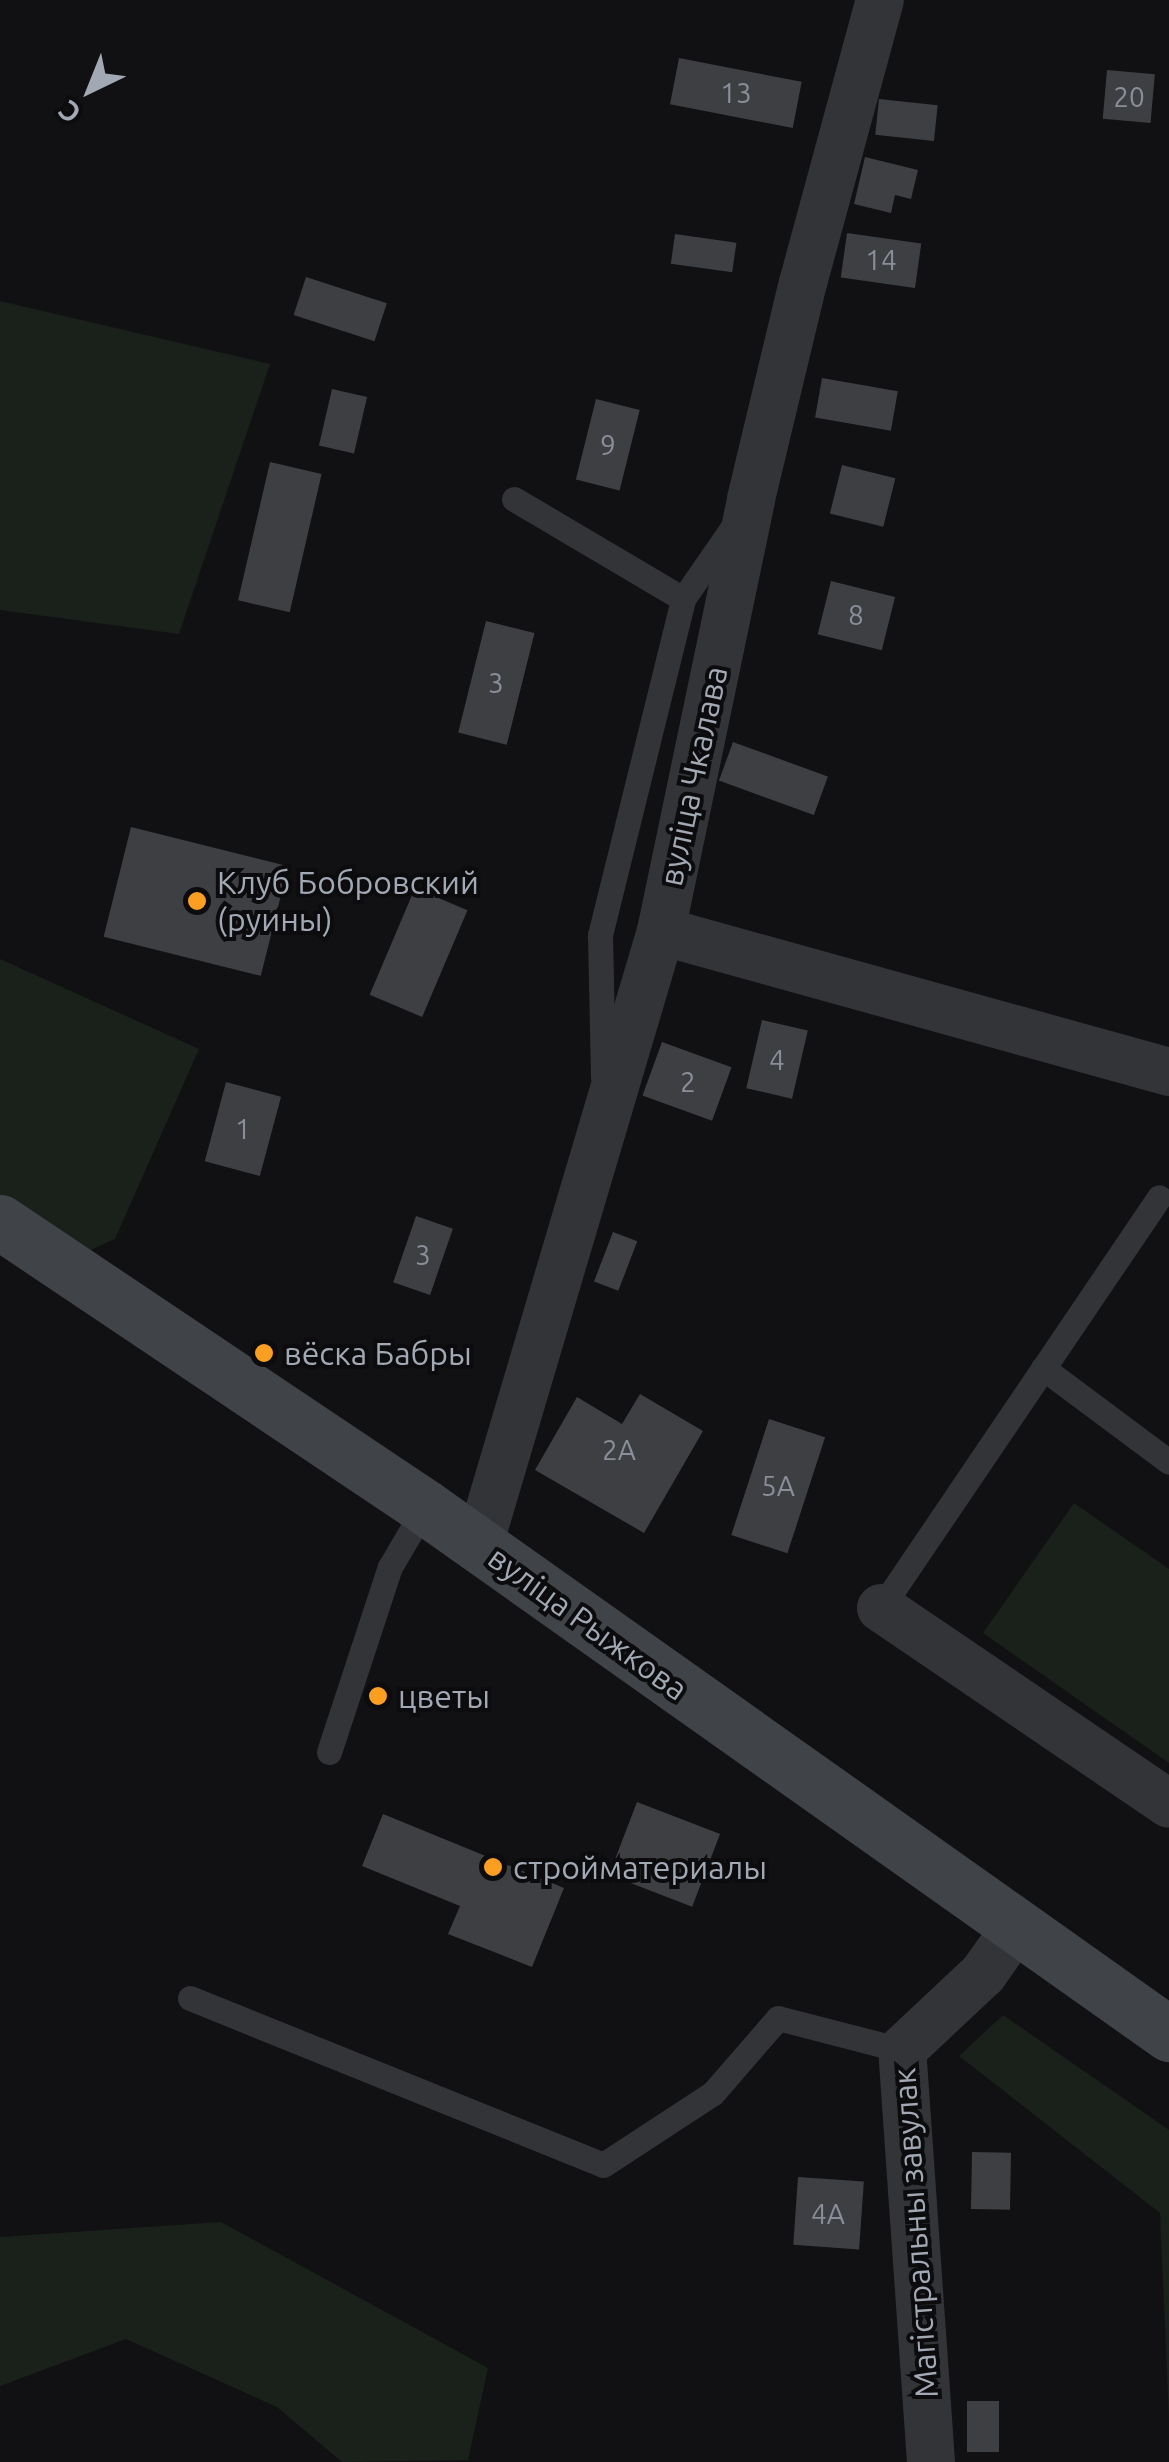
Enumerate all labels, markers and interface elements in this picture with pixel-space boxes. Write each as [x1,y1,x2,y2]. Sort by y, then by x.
north arrow [40,40,140,140]
house number: 13 [720,76,752,110]
house number: 20 [1113,80,1145,114]
text: С [52,95,86,130]
house number: 14 [865,243,897,277]
house number: 9 [600,428,616,462]
house number: 8 [848,598,864,632]
street label: вуліца Чкалава [651,663,735,889]
house number: 3 [488,666,504,700]
place label: Клуб Бобровский (руины) [217,864,479,939]
marker: Клуб Бобровский (руины) [186,890,208,912]
house number: 4 [769,1043,785,1077]
house number: 2 [680,1065,696,1099]
house number: 1 [235,1112,251,1146]
house number: 3 [415,1238,431,1272]
place label: вёска Бабры [284,1334,472,1372]
marker: вёска Бабры [253,1342,275,1364]
house number: 2А [602,1433,636,1467]
house number: 5А [761,1469,795,1503]
street label: вуліца Рыжкова [481,1538,695,1708]
place label: цветы [398,1677,490,1715]
marker: цветы [367,1685,389,1707]
place label: стройматериалы [513,1848,767,1886]
marker: стройматериалы [482,1856,504,1878]
street label: Магістральны завулак [884,2067,946,2399]
house number: 4А [811,2197,845,2231]

